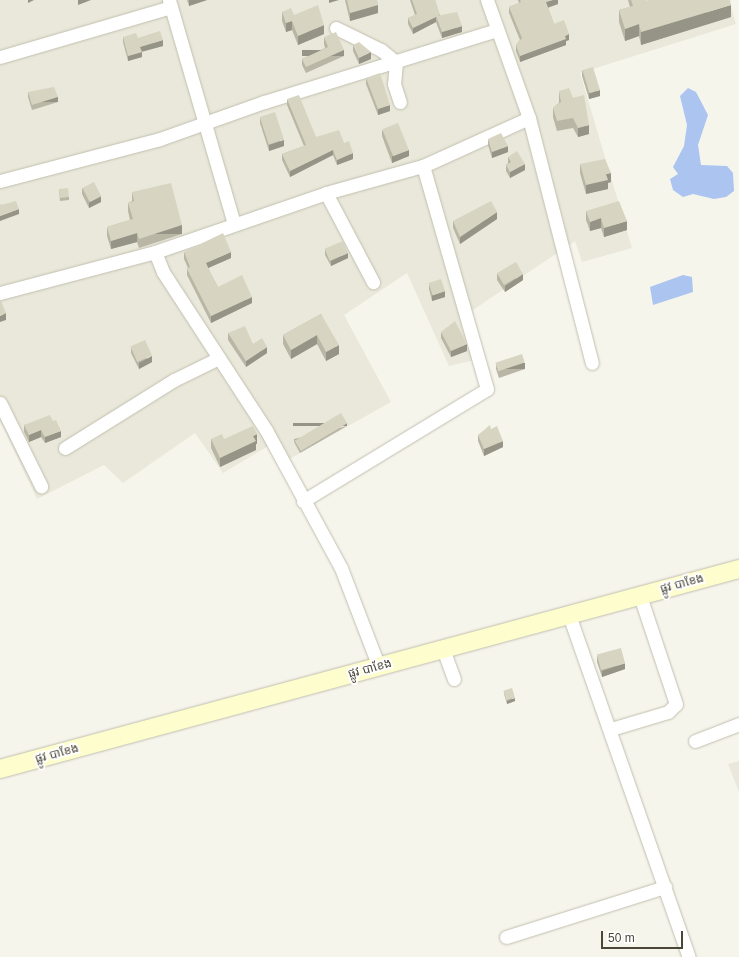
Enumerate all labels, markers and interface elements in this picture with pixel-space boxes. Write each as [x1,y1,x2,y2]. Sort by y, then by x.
street label: ផ្លូវ បាខែង [659,571,705,597]
street label: ផ្លូវ បាខែង [347,656,393,682]
street label: ផ្លូវ បាខែង [34,741,80,767]
scale bar [603,923,685,949]
text: 50 m [608,931,635,945]

